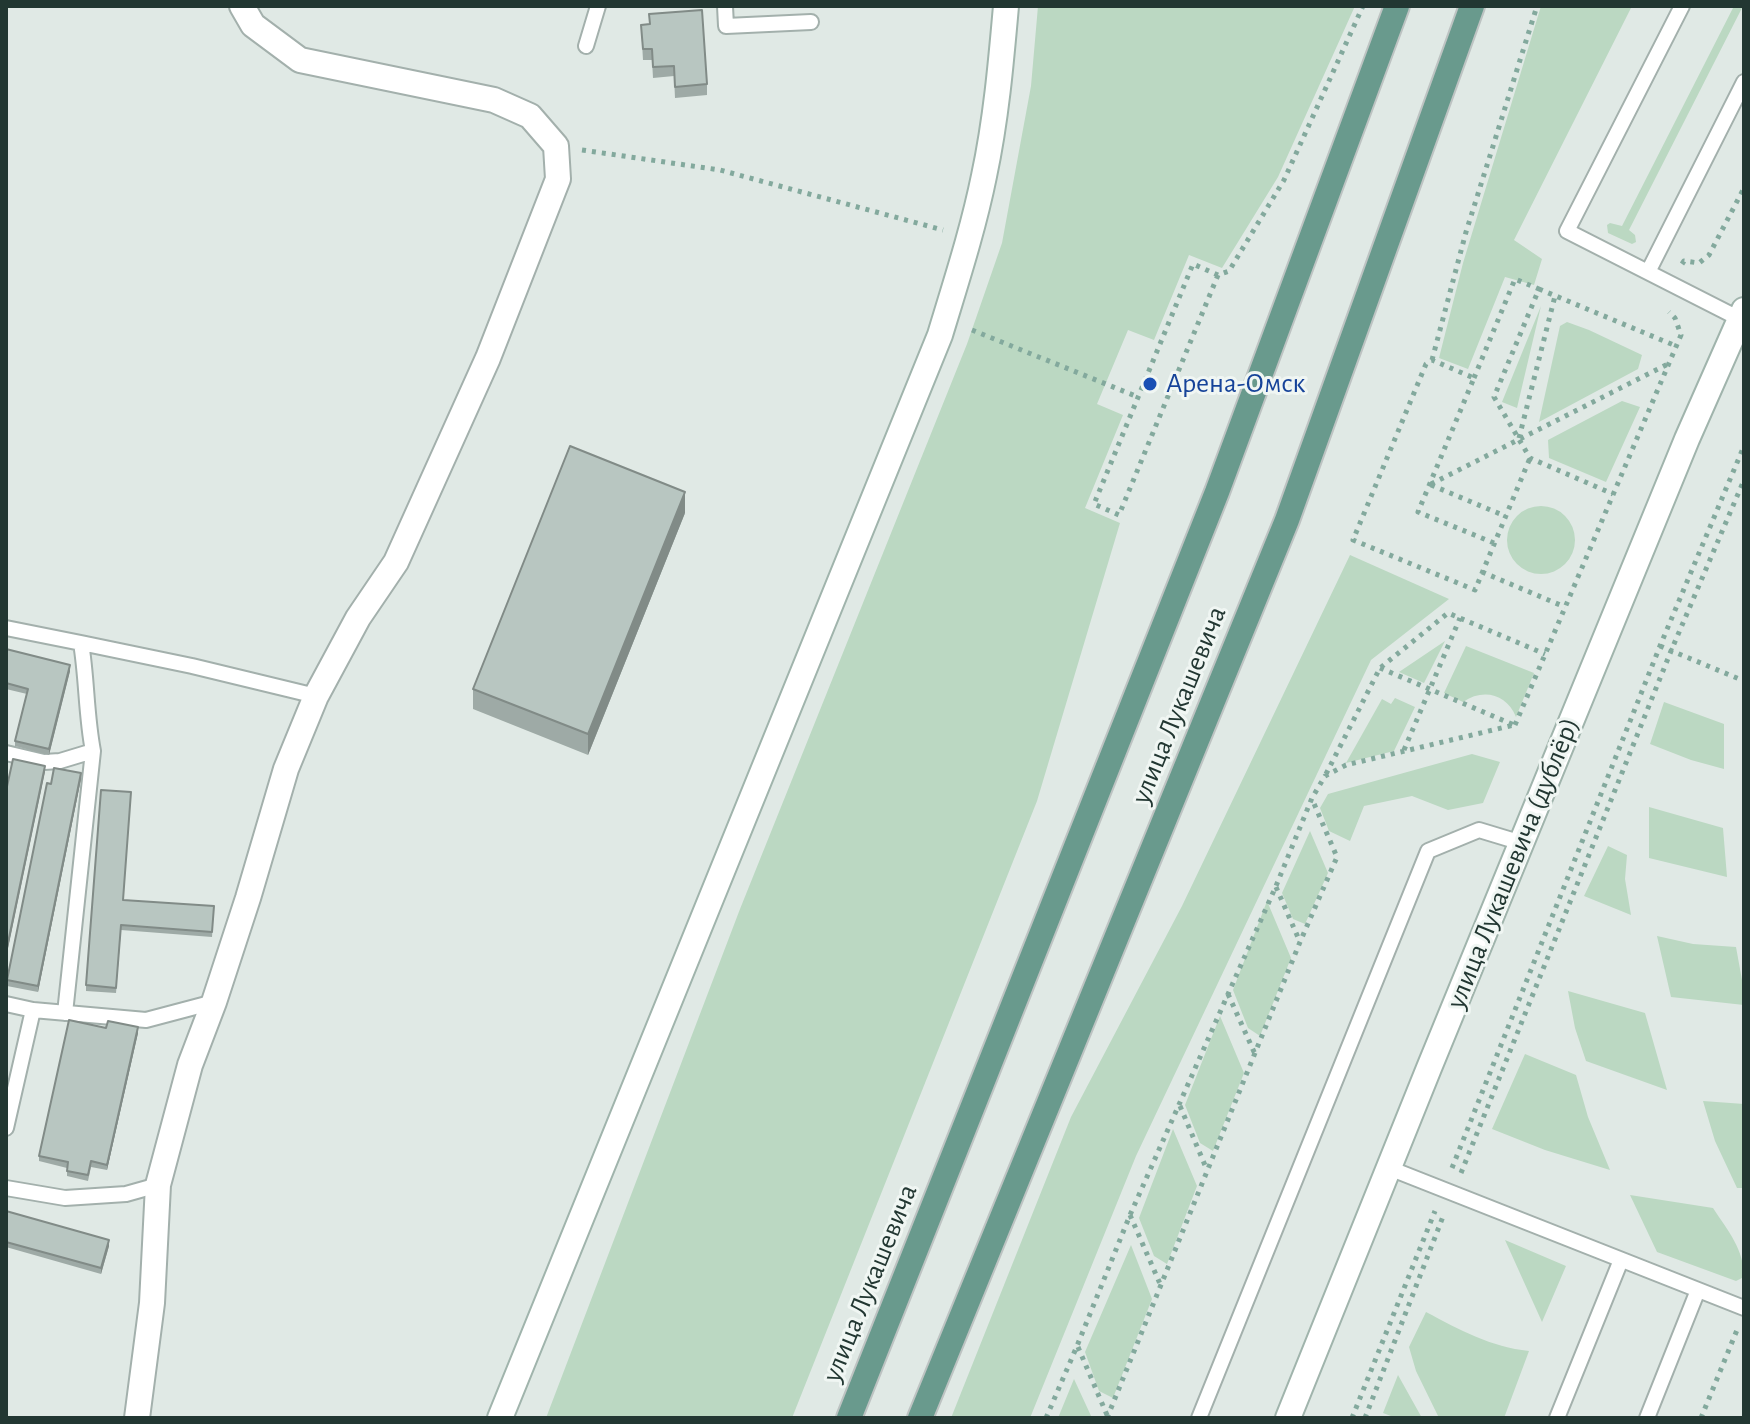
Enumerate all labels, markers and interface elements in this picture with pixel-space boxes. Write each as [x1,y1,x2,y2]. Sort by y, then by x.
place label: Арена-Омск [1166,367,1305,401]
marker: Арена-Омск [1141,375,1159,393]
street label: улица Лукашевича [1124,601,1234,809]
street label: улица Лукашевича (дублёр) [1439,713,1587,1013]
street label: улица Лукашевича [815,1179,925,1387]

